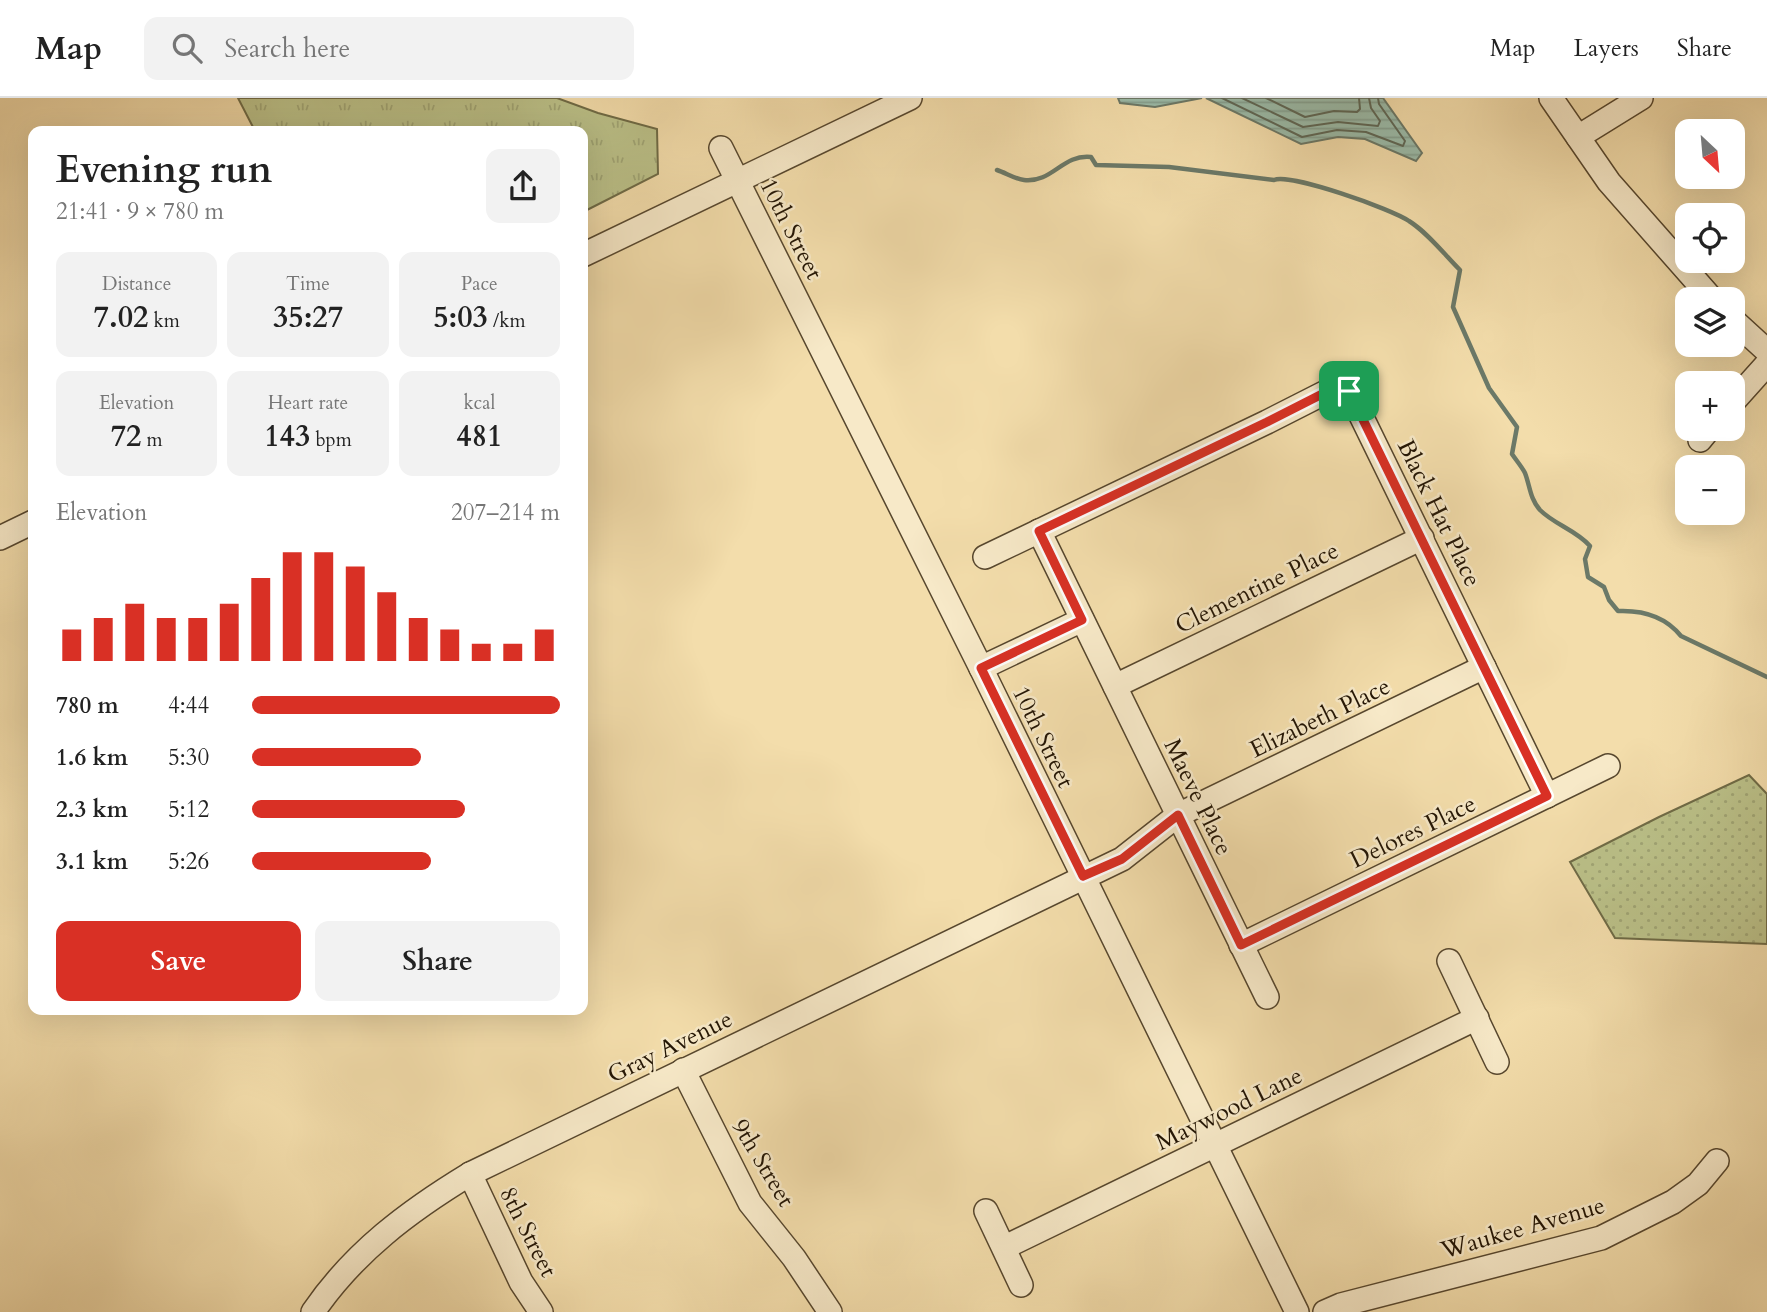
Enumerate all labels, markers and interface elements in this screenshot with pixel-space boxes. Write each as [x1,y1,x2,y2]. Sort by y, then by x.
search box [144,17,634,80]
text: Map [35,26,102,71]
icon: search [168,29,206,67]
text: Search here [224,31,350,66]
text: Map [1490,32,1536,65]
text: Layers [1574,32,1639,65]
text: Share [1677,32,1732,65]
north arrow [1675,119,1745,189]
map controls [1675,119,1745,525]
text: Evening run [56,144,272,196]
button: share [486,149,560,223]
street label: 10th Street [751,173,831,286]
text: 21:41 · 9 × 780 m [56,196,224,227]
button: locate [1675,203,1745,273]
text: Distance [102,271,171,297]
text: Time [286,271,330,297]
text: Pace [461,271,498,297]
button: layers [1675,287,1745,357]
text: 7.02 [94,297,148,338]
text: 35:27 [273,297,343,338]
text: 5:03 [433,297,488,338]
text: km [148,308,180,334]
text: /km [488,308,525,334]
pin [1319,361,1379,421]
button: + [1675,371,1745,441]
icon: arrive [1330,372,1368,410]
text: Elevation [99,390,174,416]
text: Heart rate [268,390,348,416]
text: kcal [463,390,495,416]
text: 72 [111,416,141,457]
text: 143 [264,416,310,457]
text: 481 [456,416,502,457]
text: m [141,427,163,453]
text: bpm [310,427,352,453]
street label: Black Hat Place [1389,434,1489,592]
button: − [1675,455,1745,525]
text: Elevation [56,497,147,528]
text: 207–214 m [451,497,560,528]
street label: Clementine Place [1170,534,1344,642]
street label: Elizabeth Place [1244,670,1396,766]
street label: 10th Street [1004,681,1082,794]
text: 780 m [56,690,119,721]
text: 4:44 [168,690,209,721]
street label: Maeve Place [1156,733,1240,861]
text: 1.6 km [56,742,128,773]
text: 5:30 [168,742,209,773]
street label: Delores Place [1345,787,1481,877]
text: 2.3 km [56,794,128,825]
text: 5:12 [168,794,209,825]
text: 3.1 km [56,846,128,877]
text: 5:26 [168,846,209,877]
button: Save [56,921,301,1001]
button: Share [315,921,560,1001]
street label: Gray Avenue [602,1003,738,1091]
street label: Maywood Lane [1150,1059,1308,1159]
street label: 9th Street [724,1113,802,1214]
street label: 8th Street [491,1181,565,1283]
street label: Waukee Avenue [1436,1189,1609,1267]

